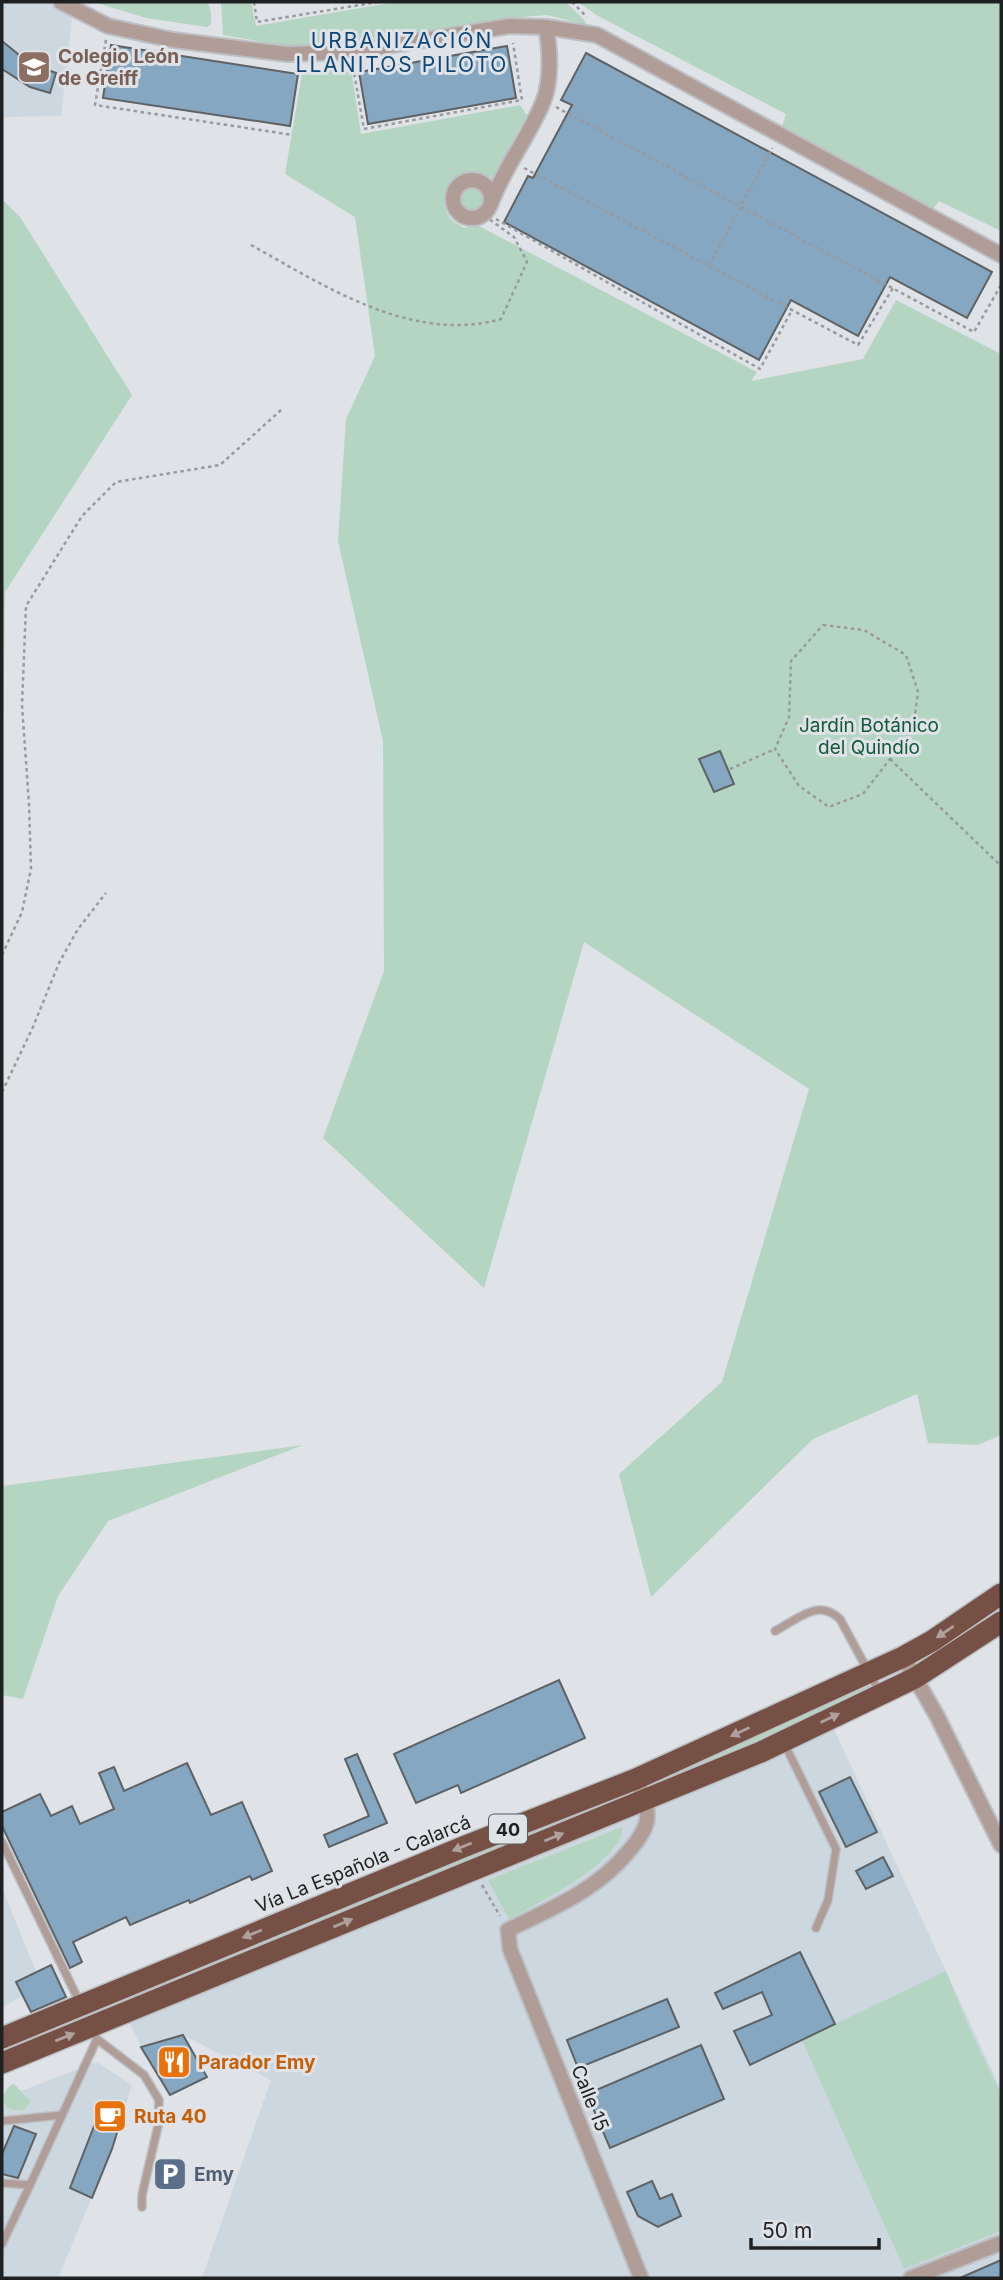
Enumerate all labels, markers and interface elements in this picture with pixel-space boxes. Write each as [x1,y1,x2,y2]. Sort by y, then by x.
district label: URBANIZACIÓN LLANITOS PILOTO [296,27,508,77]
place label: Colegio León de Greiff [58,45,179,90]
school or university icon: Colegio León de Greiff [15,48,53,86]
park label: Jardín Botánico del Quindío [799,714,939,759]
one-way arrow [935,1625,954,1638]
one-way arrow [820,1713,840,1724]
one-way arrow [730,1727,751,1738]
street label: Vía La Española - Calarcá [252,1810,474,1918]
road number: 40 [489,1814,527,1843]
one-way arrow [544,1832,565,1843]
one-way arrow [452,1842,473,1853]
one-way arrow [333,1917,354,1928]
one-way arrow [242,1928,262,1940]
one-way arrow [55,2032,76,2043]
restaurant icon: Parador Emy [155,2043,193,2081]
place label: Parador Emy [198,2051,316,2074]
street label: Calle 15 [566,2061,614,2135]
cafe icon: Ruta 40 [91,2097,129,2135]
place label: Ruta 40 [134,2105,207,2128]
parking icon: Emy [151,2155,189,2193]
place label: Emy [194,2163,235,2186]
scale bar [751,2206,879,2250]
text: 50 m [762,2218,812,2243]

